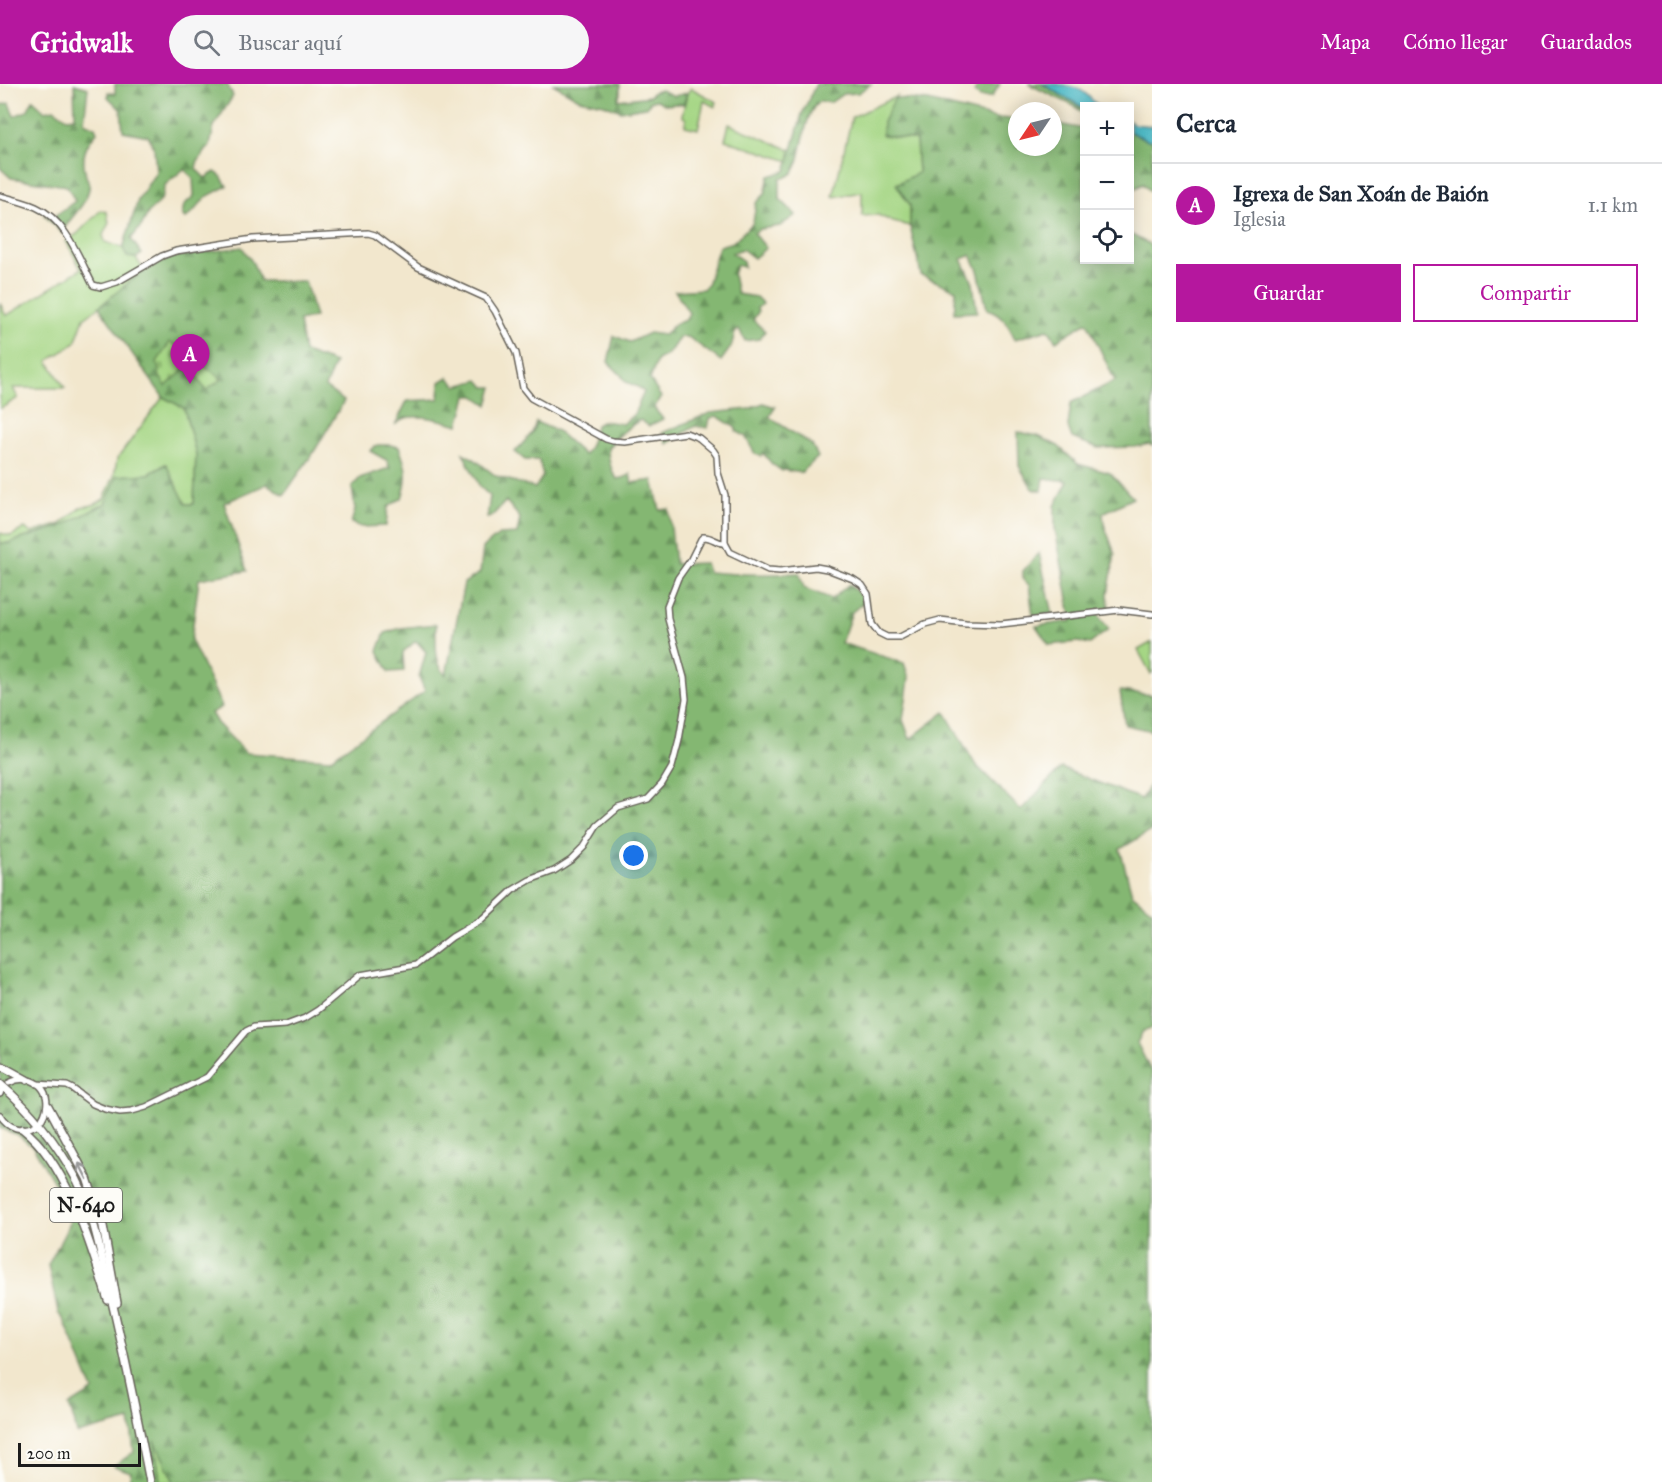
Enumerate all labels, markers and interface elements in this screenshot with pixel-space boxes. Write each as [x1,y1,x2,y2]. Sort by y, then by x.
search box [169,15,589,69]
text: Gridwalk [30,25,133,60]
icon: search [190,26,223,59]
text: Buscar aquí [238,29,342,56]
text: Mapa [1320,29,1370,55]
text: Cómo llegar [1403,29,1507,55]
text: Guardados [1540,29,1632,55]
north arrow [1008,102,1062,156]
map controls [1080,102,1134,264]
button: + [1080,102,1134,156]
text: Cerca [1176,107,1236,139]
button: − [1080,156,1134,210]
text: Igrexa de San Xoán de Baión [1233,180,1489,207]
text: A [1189,193,1202,217]
text: 1.1 km [1588,193,1638,217]
text: Iglesia [1233,207,1286,231]
button: locate [1080,210,1134,264]
button: Guardar [1176,264,1401,322]
button: Compartir [1413,264,1638,322]
pin: A [170,334,210,384]
your location [619,841,648,870]
one-way arrow [77,1163,88,1181]
road number: N-640 [50,1188,122,1222]
scale bar [18,1440,141,1468]
text: 200 m [27,1444,70,1463]

